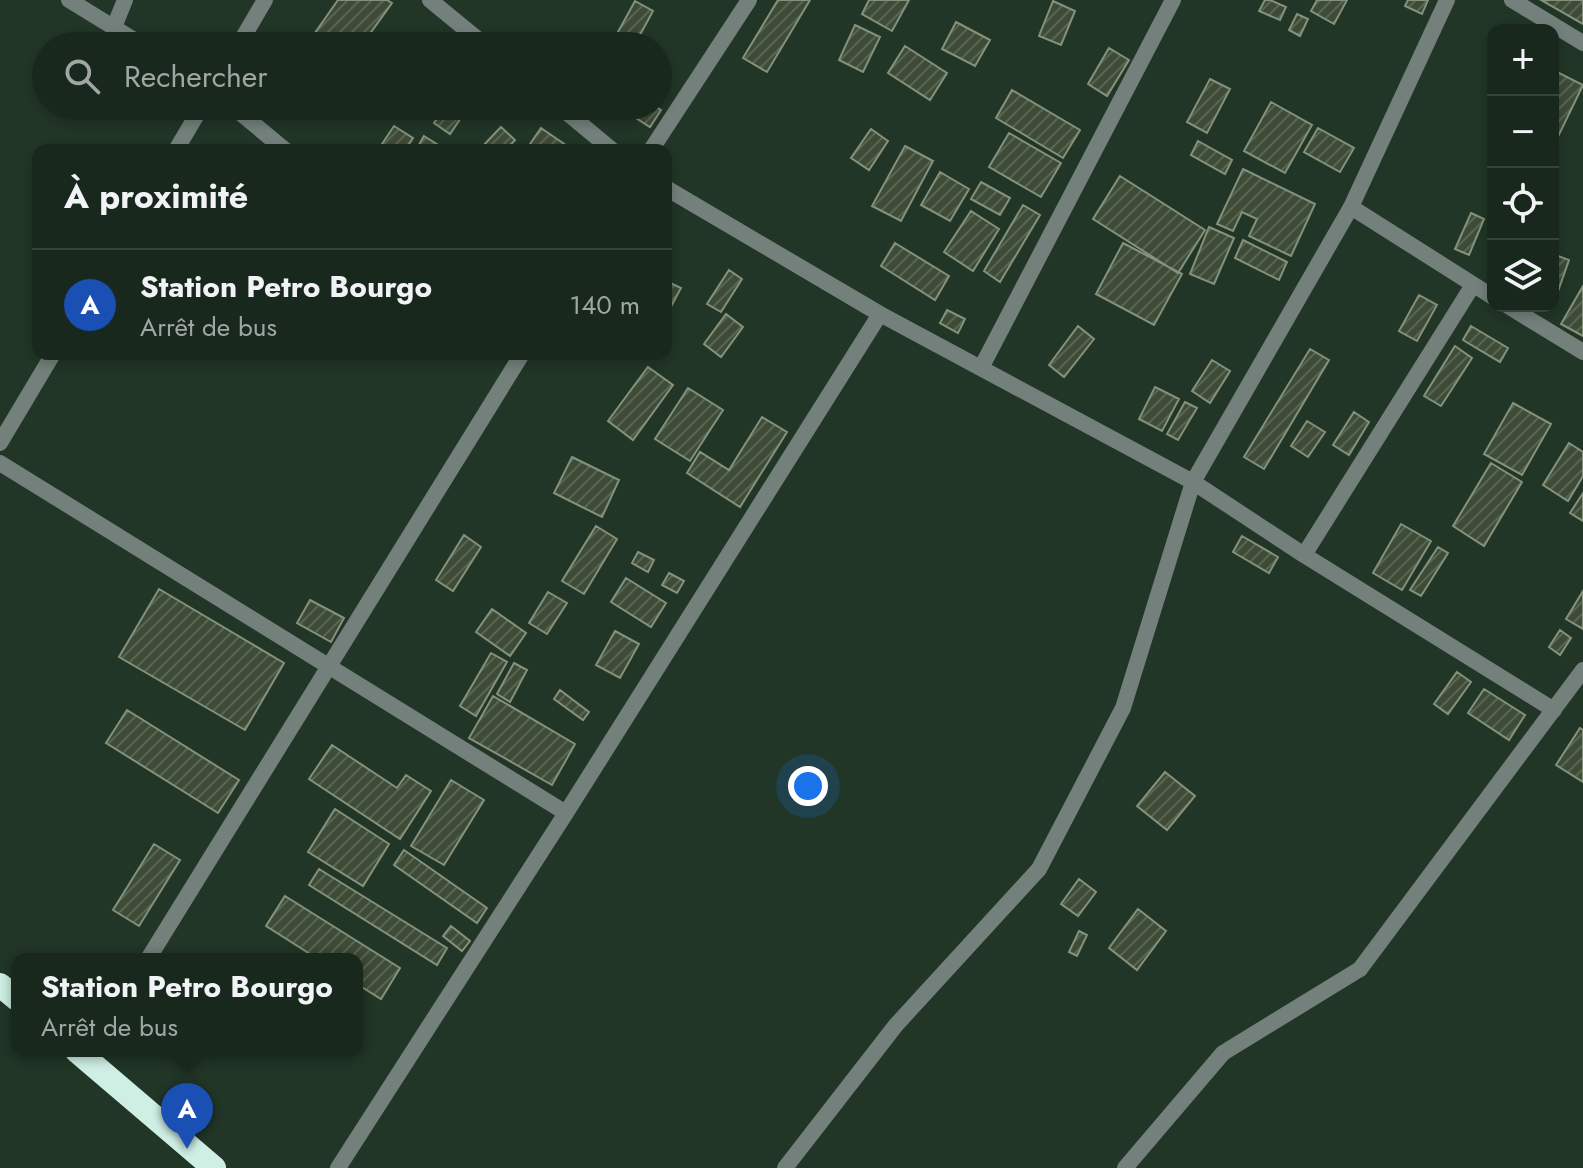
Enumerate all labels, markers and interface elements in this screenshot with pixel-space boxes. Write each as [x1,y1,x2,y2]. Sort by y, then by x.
map controls [1487,24,1559,312]
button: + [1487,24,1559,96]
search box [32,32,672,120]
icon: search [60,54,104,98]
text: Rechercher [124,55,267,98]
button: − [1487,96,1559,168]
button: locate [1487,168,1559,240]
text: À proximité [64,172,248,221]
button: layers [1487,240,1559,312]
text: Station Petro Bourgo [140,265,432,308]
text: A [80,286,100,324]
text: 140 m [569,286,640,324]
text: Arrêt de bus [140,308,277,346]
your location [788,766,828,806]
popup [11,953,363,1057]
text: Station Petro Bourgo [41,965,333,1008]
text: Arrêt de bus [41,1008,178,1046]
pin: A [161,1083,213,1149]

